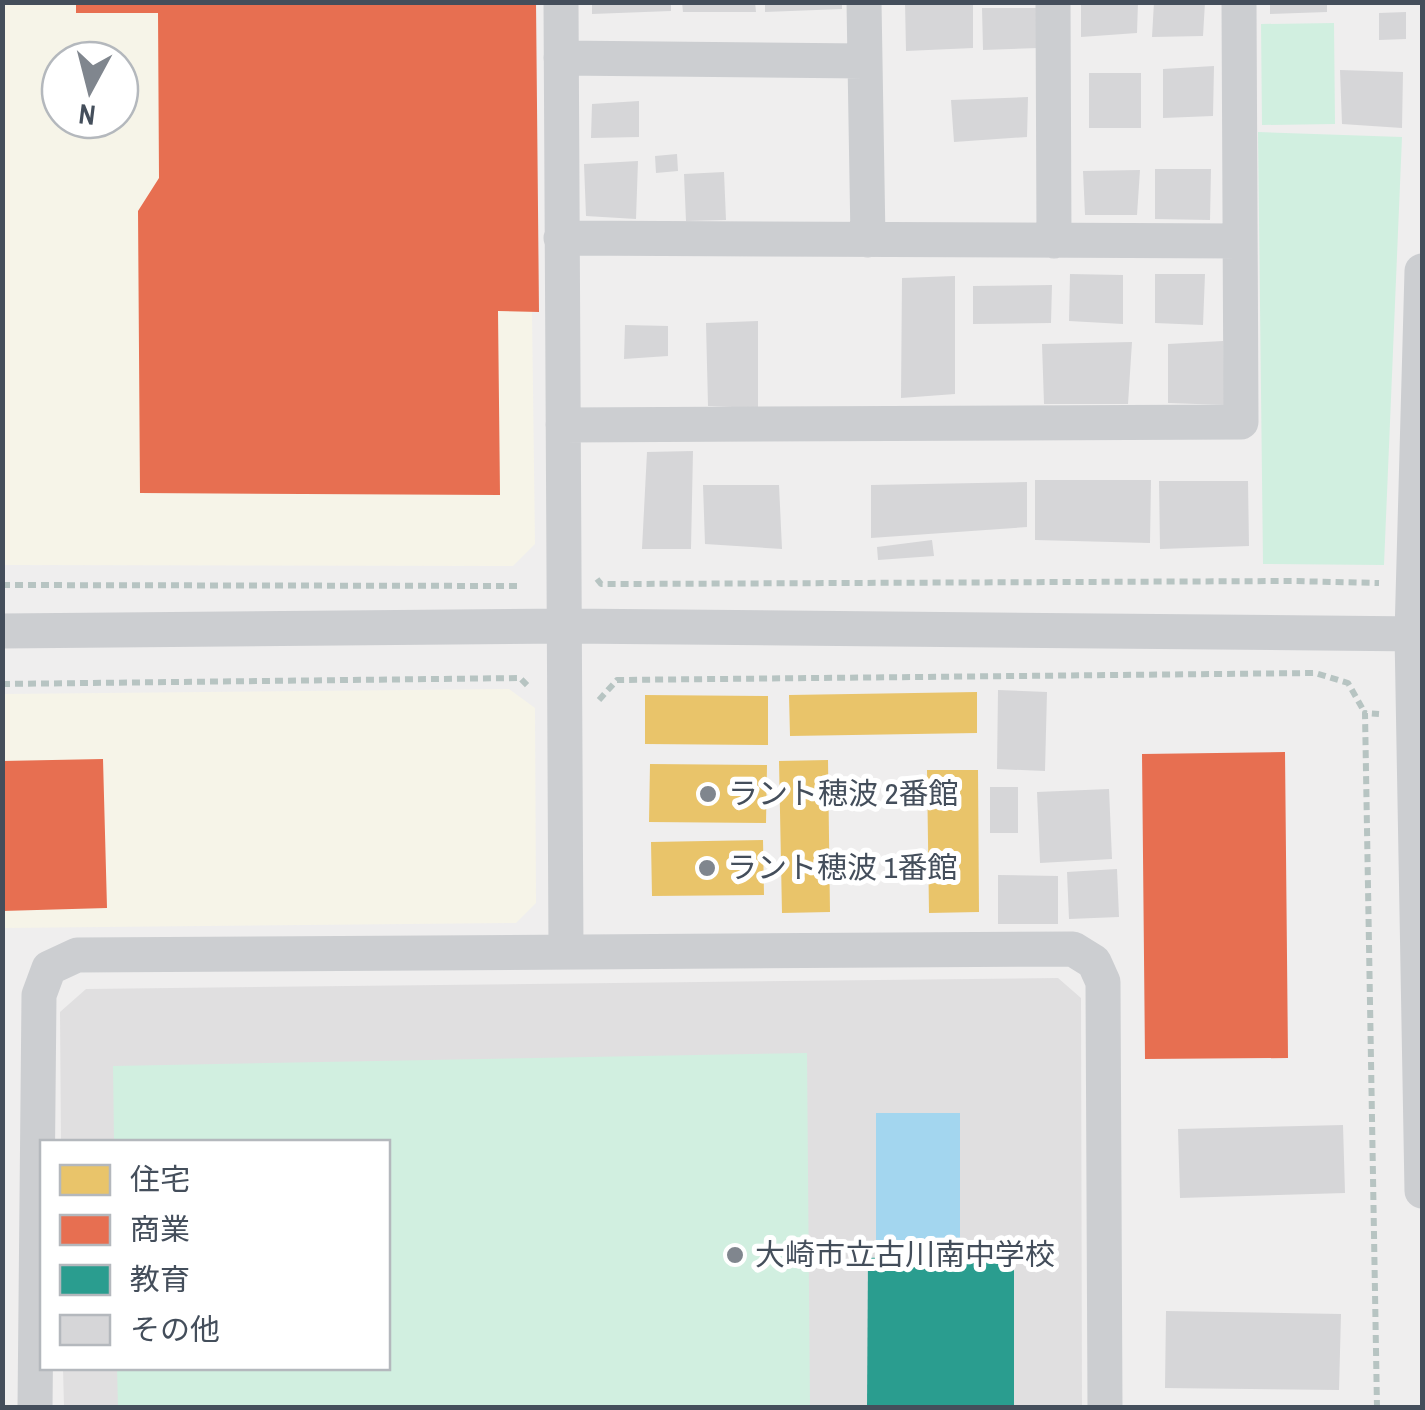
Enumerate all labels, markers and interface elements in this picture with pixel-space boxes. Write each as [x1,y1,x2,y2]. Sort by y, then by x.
north arrow [40,40,140,140]
text: N [76,95,97,135]
place label: ラント穂波 2番館 [728,773,959,813]
marker: ラント穂波 2番館 [697,783,719,805]
place label: ラント穂波 1番館 [727,847,958,887]
marker: ラント穂波 1番館 [696,857,718,879]
legend [40,1140,390,1370]
text: 住宅 [130,1159,190,1199]
text: 商業 [130,1209,190,1249]
place label: 大崎市立古川南中学校 [755,1234,1055,1274]
marker: 大崎市立古川南中学校 [724,1244,746,1266]
text: 教育 [130,1259,190,1299]
text: その他 [130,1309,220,1349]

